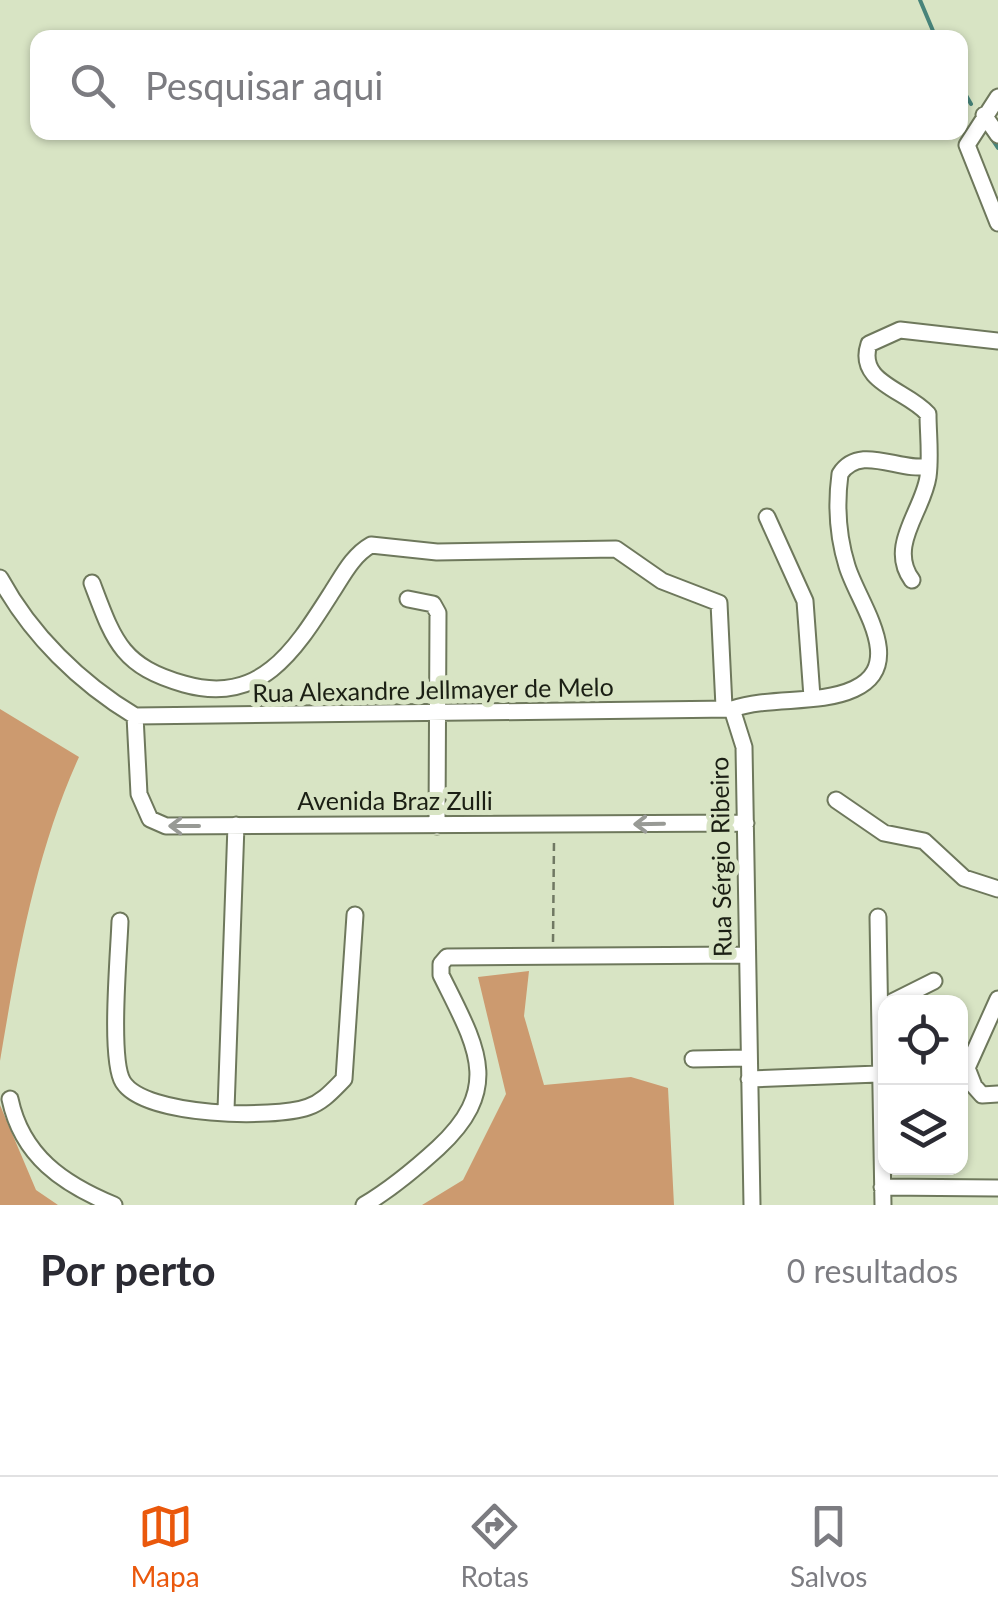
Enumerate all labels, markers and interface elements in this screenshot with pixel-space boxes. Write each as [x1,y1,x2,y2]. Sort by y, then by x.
search box [30,30,968,140]
icon: search [65,58,120,113]
text: Pesquisar aqui [145,62,384,108]
street label: Rua Alexandre Jellmayer de Melo [252,671,614,707]
street label: Rua Sérgio Ribeiro [703,757,737,957]
street label: Avenida Braz Zulli [297,785,493,815]
one-way arrow [633,814,666,834]
one-way arrow [168,816,200,835]
map controls [878,995,968,1175]
button: locate [878,995,968,1085]
button: layers [878,1085,968,1175]
text: Por perto [40,1245,216,1295]
text: 0 resultados [787,1251,958,1290]
tab: Mapa [130,1499,200,1593]
tab: Rotas [461,1499,529,1593]
tab: Salvos [790,1499,867,1593]

